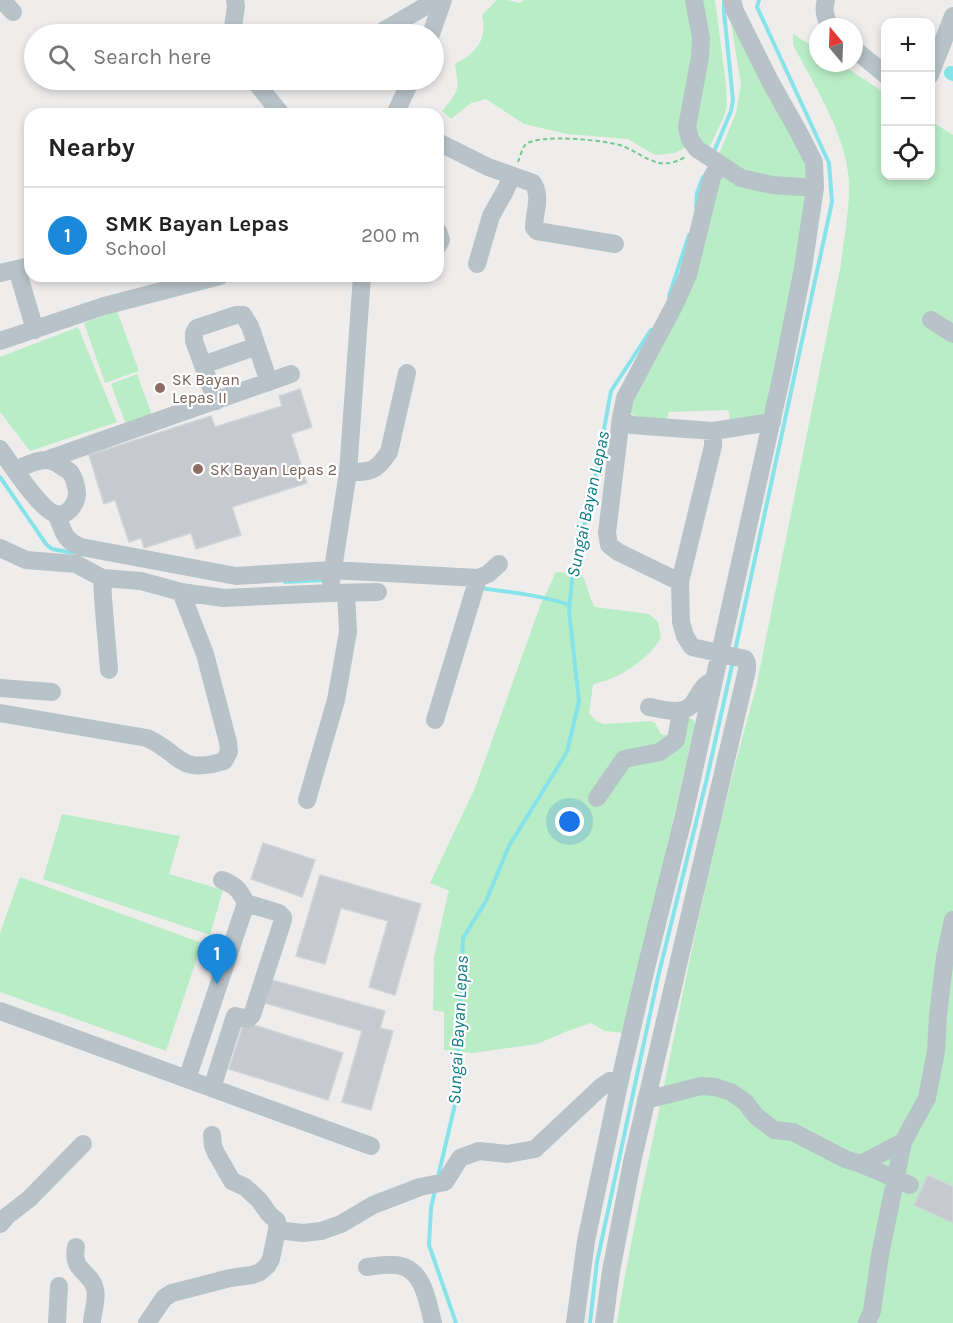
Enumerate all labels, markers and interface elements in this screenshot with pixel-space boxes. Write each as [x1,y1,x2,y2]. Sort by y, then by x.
north arrow [809,18,863,72]
map controls [881,18,935,180]
button: + [881,18,935,72]
search box [24,24,444,90]
icon: search [45,41,78,74]
text: Search here [93,44,211,70]
button: − [881,72,935,126]
button: locate [881,126,935,180]
text: Nearby [48,132,135,163]
text: SMK Bayan Lepas [105,211,289,237]
text: 1 [64,224,71,247]
text: 200 m [361,224,420,247]
text: School [105,237,167,260]
place label: SK Bayan Lepas II [172,370,240,407]
marker: SK Bayan Lepas II [153,381,167,395]
water label: Sungai Bayan Lepas [562,429,614,579]
place label: SK Bayan Lepas 2 [210,460,337,479]
marker: SK Bayan Lepas 2 [191,462,205,476]
your location [555,807,584,836]
pin: 1 [198,934,236,984]
water label: Sungai Bayan Lepas [443,955,473,1105]

